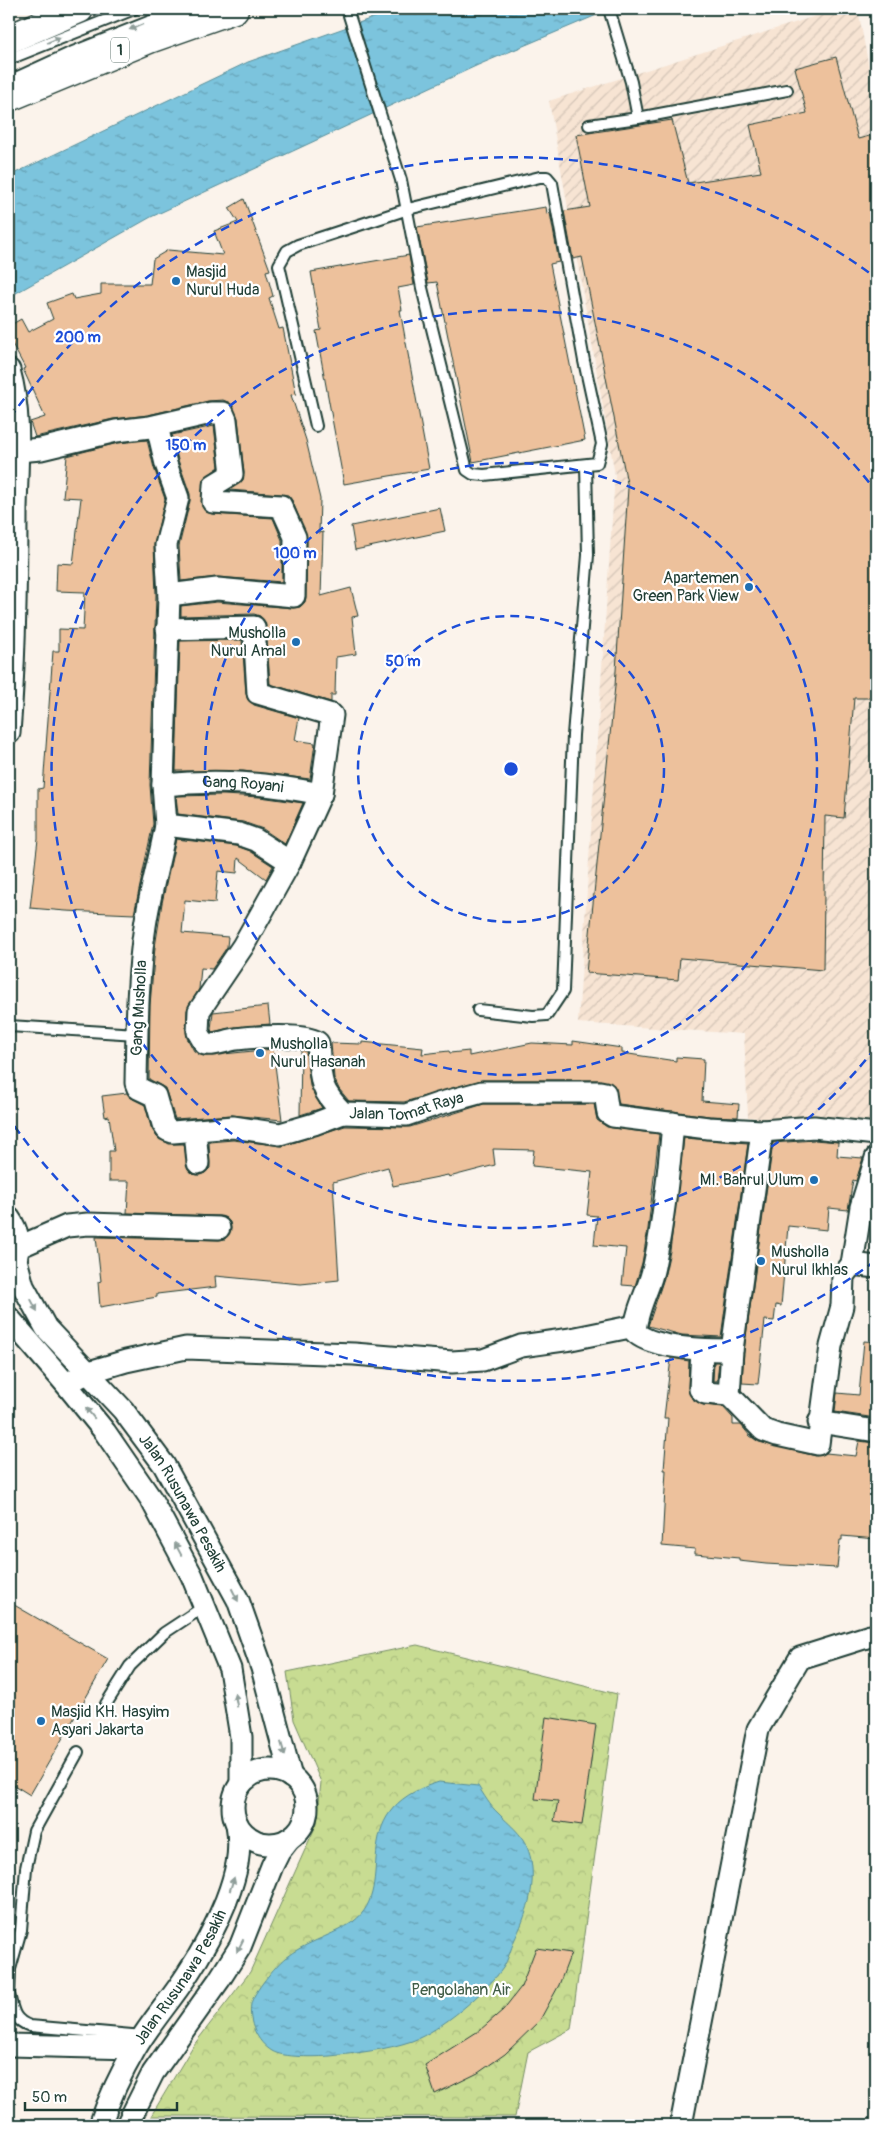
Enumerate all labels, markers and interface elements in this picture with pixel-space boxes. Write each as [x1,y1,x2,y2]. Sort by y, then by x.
one-way arrow [128,23,143,31]
one-way arrow [47,35,61,43]
road number: 1 [111,38,129,62]
place label: Masjid Nurul Huda [186,262,259,300]
marker: Masjid Nurul Huda [170,275,182,287]
text: 200 m [55,328,101,347]
text: 150 m [166,436,206,455]
text: 100 m [274,544,316,563]
place label: Apartemen Green Park View [632,568,739,606]
marker: Apartemen Green Park View [743,581,755,593]
place label: Musholla Nurul Amal [211,623,286,661]
marker: Musholla Nurul Amal [290,636,302,648]
text: 50 m [386,652,420,671]
centre of rings [502,760,520,778]
street label: Gang Royani [202,772,285,797]
street label: Gang Musholla [127,960,151,1056]
place label: Musholla Nurul Hasanah [270,1034,366,1072]
marker: Musholla Nurul Hasanah [254,1047,266,1059]
street label: Jalan Tomat Raya [349,1087,466,1125]
place label: MI. Bahrul Ulum [700,1170,804,1190]
marker: MI. Bahrul Ulum [808,1174,820,1186]
place label: Musholla Nurul Ikhlas [771,1242,848,1280]
marker: Musholla Nurul Ikhlas [755,1255,767,1267]
one-way arrow [29,1298,38,1312]
one-way arrow [84,1407,95,1420]
street label: Jalan Rusunawa Pesakih [134,1430,231,1576]
one-way arrow [173,1543,182,1556]
one-way arrow [231,1587,239,1602]
one-way arrow [231,1692,239,1708]
place label: Masjid KH. Hasyim Asyari Jakarta [51,1702,169,1740]
marker: Masjid KH. Hasyim Asyari Jakarta [35,1715,47,1727]
one-way arrow [280,1742,288,1757]
one-way arrow [228,1877,236,1892]
street label: Jalan Rusunawa Pesakih [130,1907,231,2049]
one-way arrow [236,1939,244,1953]
park label: Pengolahan Air [411,1980,511,2000]
scale bar [25,2079,178,2111]
text: 50 m [32,2088,67,2107]

